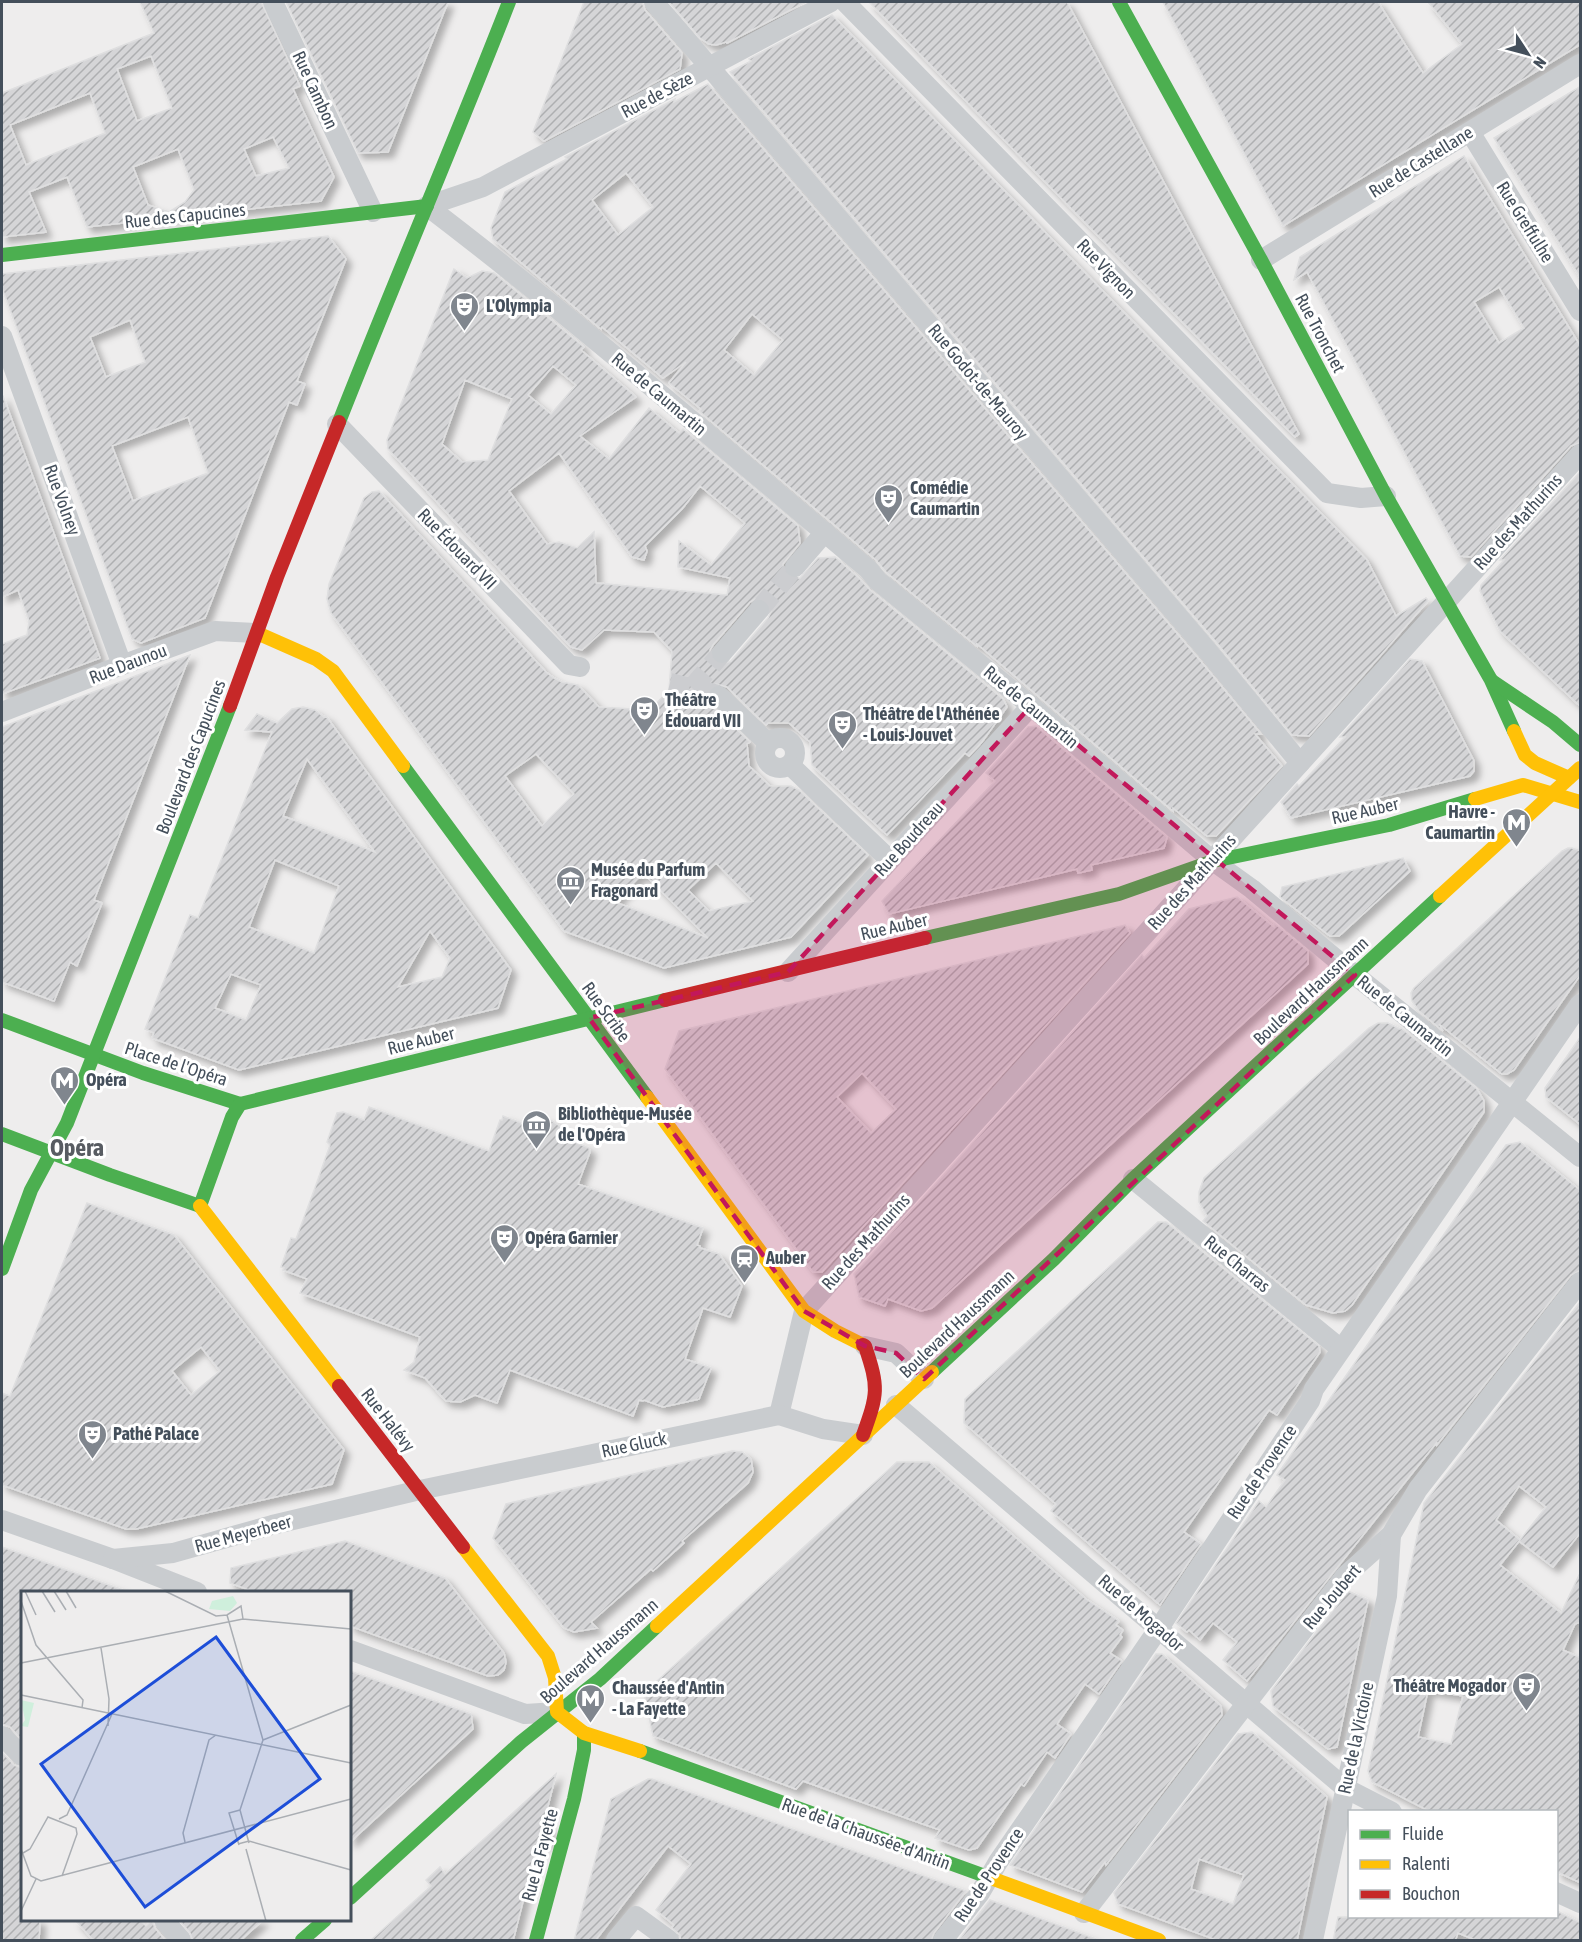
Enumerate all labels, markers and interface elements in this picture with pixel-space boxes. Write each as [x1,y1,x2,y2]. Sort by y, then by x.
north arrow [1498,24,1558,84]
street label: Rue Cambon [288,48,343,132]
text: N [1530,54,1550,72]
street label: Rue de Sèze [618,67,696,122]
street label: Rue de Castellane [1365,121,1476,202]
street label: Rue Greffulhe [1492,177,1559,266]
street label: Rue des Capucines [123,199,247,232]
street label: Rue Vignon [1073,234,1140,303]
theatre icon: L'Olympia [449,290,481,332]
street label: Rue Tronchet [1291,290,1350,376]
place label: L'Olympia [486,295,552,316]
street label: Rue Godot-de-Mauroy [924,320,1033,444]
street label: Rue de Caumartin [608,348,711,439]
street label: Rue Volney [40,461,85,538]
street label: Rue des Mathurins [1469,470,1566,574]
place label: Comédie Caumartin [910,477,980,519]
theatre icon: Comédie Caumartin [873,482,905,524]
street label: Rue Édouard VII [414,504,501,593]
street label: Rue Daunou [86,639,170,688]
street label: Rue de Caumartin [980,661,1083,752]
street label: Boulevard des Capucines [151,677,230,837]
place label: Théâtre Édouard VII [665,689,741,731]
theatre icon: Théâtre Édouard VII [628,694,660,736]
place label: Théâtre de l'Athénée - Louis-Jouvet [863,703,1000,745]
theatre icon: Théâtre de l'Athénée - Louis-Jouvet [826,708,858,750]
street label: Rue Auber [1329,792,1401,828]
street label: Rue Boudreau [870,797,948,880]
place label: Havre - Caumartin [1425,801,1495,843]
metro station icon: Havre - Caumartin [1500,806,1532,848]
street label: Rue des Mathurins [1143,830,1240,934]
place label: Musée du Parfum Fragonard [591,859,705,901]
museum icon: Musée du Parfum Fragonard [554,864,586,906]
street label: Rue Auber [858,908,930,944]
street label: Boulevard Haussmann [1249,932,1372,1049]
street label: Rue de Caumartin [1353,971,1457,1061]
street label: Rue Scribe [578,978,635,1046]
street label: Rue Auber [385,1022,457,1059]
street label: Place de l'Opéra [122,1037,230,1090]
metro station icon: Opéra [49,1064,81,1106]
place label: Opéra [86,1069,127,1090]
place label: Bibliothèque-Musée de l'Opéra [558,1103,692,1145]
museum icon: Bibliothèque-Musée de l'Opéra [521,1108,553,1150]
district label: Opéra [50,1134,104,1161]
street label: Rue des Mathurins [817,1190,914,1294]
theatre icon: Opéra Garnier [488,1222,520,1264]
place label: Opéra Garnier [525,1227,618,1248]
street label: Rue Charras [1200,1231,1274,1296]
station icon: Auber [729,1242,761,1284]
place label: Auber [765,1247,806,1268]
street label: Boulevard Haussmann [895,1265,1018,1382]
street label: Rue Halévy [357,1384,420,1456]
theatre icon: Pathé Palace [76,1418,108,1460]
street label: Rue de Provence [1222,1421,1301,1523]
place label: Pathé Palace [113,1423,199,1444]
street label: Rue Gluck [599,1427,668,1462]
street label: Rue Meyerbeer [192,1510,294,1556]
street label: Rue Joubert [1298,1560,1365,1633]
street label: Rue de Mogador [1094,1570,1189,1656]
inset map [21,1591,351,1921]
street label: Boulevard Haussmann [535,1594,662,1707]
theatre icon: Théâtre Mogador [1511,1670,1543,1712]
place label: Théâtre Mogador [1393,1675,1507,1696]
place label: Chaussée d'Antin - La Fayette [612,1677,725,1719]
street label: Rue de la Victoire [1333,1680,1378,1796]
metro station icon: Chaussée d'Antin - La Fayette [575,1682,607,1724]
street label: Rue de la Chaussée-d'Antin [779,1793,953,1874]
street label: Rue La Fayette [517,1806,562,1904]
legend [1348,1810,1558,1918]
text: Fluide [1402,1823,1444,1844]
street label: Rue de Provence [949,1824,1028,1926]
text: Ralenti [1402,1853,1450,1874]
text: Bouchon [1402,1883,1460,1904]

